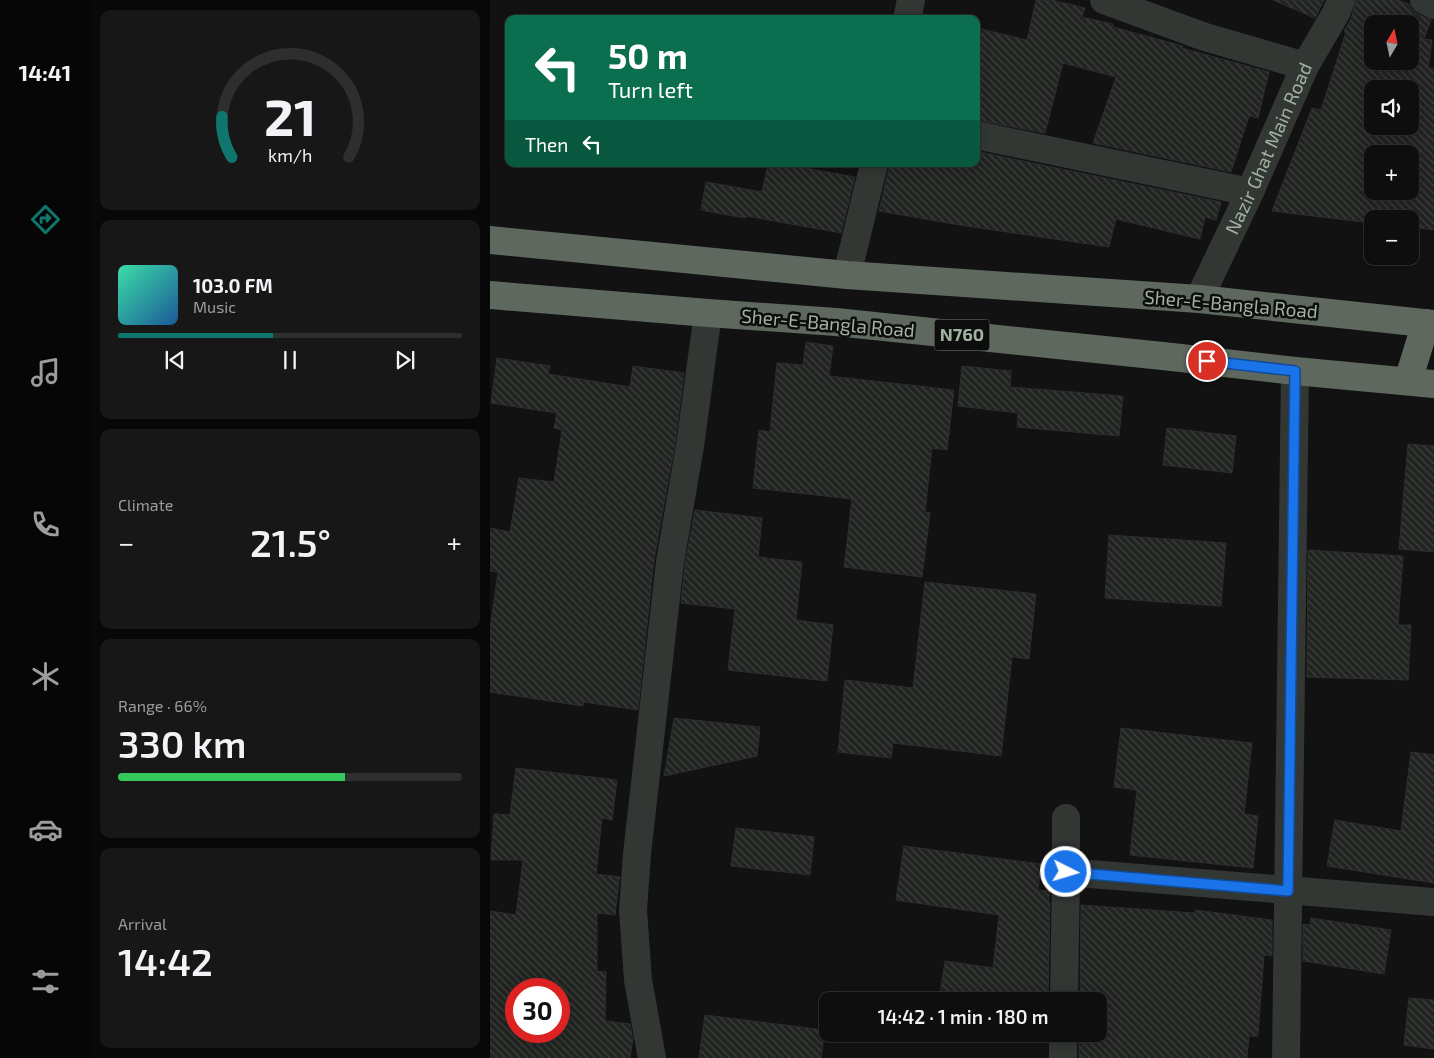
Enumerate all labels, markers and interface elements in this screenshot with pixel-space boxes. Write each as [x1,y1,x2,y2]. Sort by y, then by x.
north arrow [1364,15,1419,70]
map controls [1364,15,1419,265]
text: 50 m [608,34,688,76]
icon: left [525,35,590,100]
text: 14:41 [19,59,71,85]
street label: Nazir Ghat Main Road [1220,59,1316,238]
text: Turn left [608,76,693,102]
button: sound [1364,80,1419,135]
text: 21 [264,84,316,146]
icon: left [578,130,606,158]
text: Then [525,133,568,156]
text: km/h [268,144,312,166]
button: + [1364,145,1419,200]
icon: directions [28,202,63,237]
button: − [1364,210,1419,265]
text: 103.0 FM [193,274,273,297]
street label: Sher-E-Bangla Road [1143,284,1319,323]
text: Music [193,297,236,316]
street label: Sher-E-Bangla Road [740,303,916,342]
road number: N760 [934,320,990,350]
pin [1186,340,1228,382]
icon: previous [161,346,189,374]
icon: pause [276,346,304,374]
icon: next [391,346,419,374]
icon: arrive [1193,347,1221,375]
icon: music [28,355,63,390]
text: Climate [118,495,173,514]
icon: phone [28,507,63,542]
text: 21.5° [250,519,331,565]
text: − [118,525,134,559]
text: + [447,525,462,559]
icon: climate [28,659,63,694]
text: Range · 66% [118,696,207,715]
text: 330 km [118,720,246,766]
icon: car [28,812,63,847]
position arrow [1039,845,1091,897]
text: Arrival [118,914,167,933]
text: 14:42 [118,938,213,984]
icon: filters [28,964,63,999]
speed limit sign: 30 [505,978,570,1043]
text: 14:42 · 1 min · 180 m [878,1005,1048,1028]

